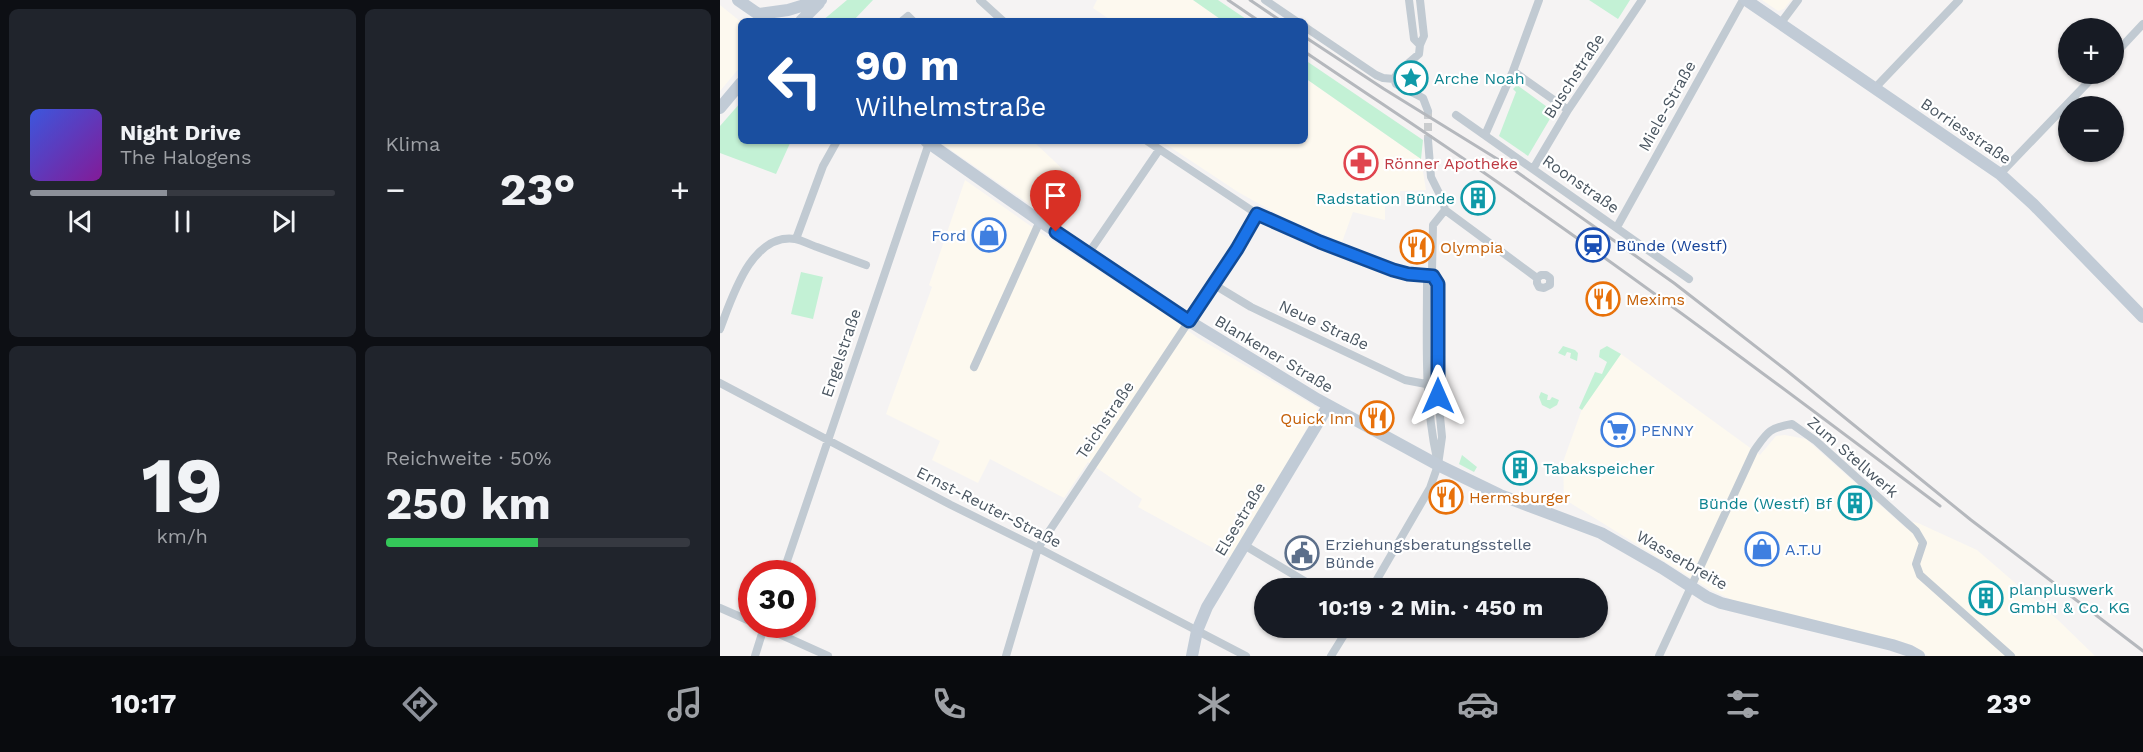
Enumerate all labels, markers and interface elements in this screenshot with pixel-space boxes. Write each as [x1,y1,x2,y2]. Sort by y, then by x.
map controls [2058,18,2124,162]
button: + [2058,18,2124,84]
street label: Buschstraße [1540,30,1608,122]
text: 90 m [855,41,959,90]
icon: left [756,42,834,120]
street label: Miele-Straße [1634,57,1700,155]
place icon: Arche Noah [1393,60,1429,96]
place label: Arche Noah [1434,69,1525,88]
text: Wilhelmstraße [855,91,1046,123]
street label: Borriesstraße [1917,94,2015,168]
button: − [2058,96,2124,162]
text: Night Drive [120,120,241,145]
text: Klima [386,132,440,156]
text: The Halogens [120,145,252,169]
pharmacy icon: Rönner Apotheke [1343,145,1379,181]
street label: Roonstraße [1539,151,1623,217]
place label: Rönner Apotheke [1384,154,1518,173]
text: 23° [500,163,576,216]
text: − [386,170,405,209]
text: + [670,170,690,209]
pin [1030,170,1081,232]
icon: arrive [1039,179,1072,212]
building icon: Radstation Bünde [1460,180,1496,216]
place label: Radstation Bünde [1316,189,1455,208]
icon: previous [64,205,97,238]
icon: pause [166,205,199,238]
icon: next [267,205,300,238]
shop icon: Ford [971,217,1007,253]
place label: Ford [931,226,966,245]
station icon: Bünde (Westf) [1575,227,1611,263]
restaurant icon: Olympia [1399,229,1435,265]
place label: Bünde (Westf) [1616,236,1727,255]
place label: Olympia [1440,238,1503,257]
restaurant icon: Mexims [1585,281,1621,317]
place label: Mexims [1626,290,1685,309]
street label: Neue Straße [1276,296,1372,354]
street label: Engelstraße [817,306,865,400]
street label: Blankener Straße [1211,311,1337,397]
position arrow [1406,364,1470,428]
street label: Teichstraße [1072,377,1138,463]
restaurant icon: Quick Inn [1359,400,1395,436]
place label: Quick Inn [1280,409,1354,428]
supermarket icon: PENNY [1600,412,1636,448]
street label: Zum Stellwerk [1804,412,1902,502]
place label: PENNY [1641,421,1694,440]
text: 19 [141,439,223,531]
text: Reichweite · 50% [386,446,551,470]
building icon: Tabakspeicher [1502,450,1538,486]
place label: Tabakspeicher [1543,459,1655,478]
street label: Ernst-Reuter-Straße [914,462,1064,552]
text: 250 km [386,477,551,530]
street label: Elsestraße [1211,479,1269,559]
restaurant icon: Hermsburger [1428,479,1464,515]
building icon: Bünde (Westf) Bf [1837,485,1873,521]
place label: Hermsburger [1469,488,1571,507]
place label: Bünde (Westf) Bf [1698,494,1833,513]
text: km/h [156,524,208,548]
street label: Wasserbreite [1633,526,1731,594]
shop icon: A.T.U [1744,531,1780,567]
public building icon: Erziehungsberatungsstelle Bünde [1284,535,1320,571]
place label: Erziehungsberatungsstelle Bünde [1325,535,1532,572]
place label: A.T.U [1785,540,1822,559]
speed limit sign: 30 [738,560,816,638]
building icon: planpluswerk GmbH & Co. KG [1968,580,2004,616]
place label: planpluswerk GmbH & Co. KG [2009,580,2130,617]
text: 10:19 · 2 Min. · 450 m [1319,595,1543,620]
icon: directions [399,683,441,725]
icon: music [664,683,706,725]
icon: phone [928,683,970,725]
icon: climate [1193,683,1235,725]
icon: car [1457,683,1499,725]
icon: filters [1722,683,1764,725]
text: 10:17 [111,688,177,720]
text: 23° [1986,688,2032,720]

